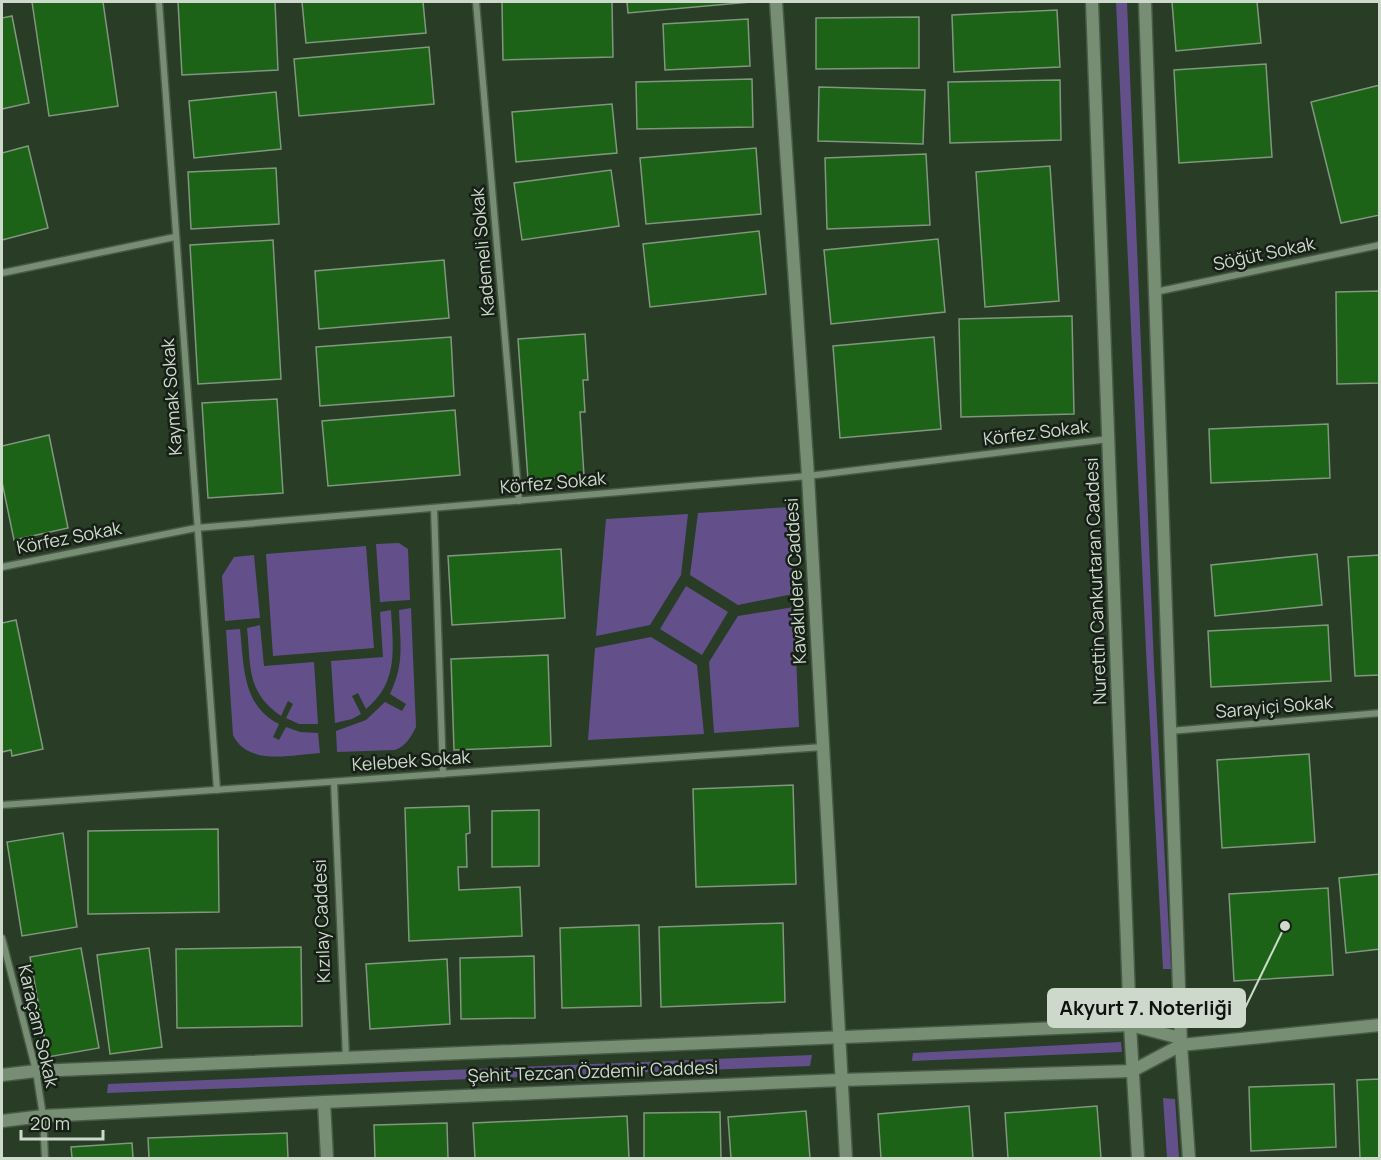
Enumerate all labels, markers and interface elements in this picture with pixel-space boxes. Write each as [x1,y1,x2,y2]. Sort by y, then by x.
street label: Kademeli Sokak [464,186,500,317]
street label: Söğüt Sokak [1211,230,1318,276]
street label: Kaymak Sokak [155,337,187,456]
street label: Körfez Sokak [982,413,1091,450]
street label: Nurettin Cankurtaran Caddesi [1079,457,1111,705]
street label: Körfez Sokak [499,465,608,499]
street label: Kavaklıdere Caddesi [779,497,811,665]
street label: Körfez Sokak [14,515,124,559]
street label: Sarayiçi Sokak [1214,689,1335,723]
street label: Kelebek Sokak [351,744,472,776]
street label: Kızılay Caddesi [307,859,335,983]
street label: Karaçam Sokak [13,962,65,1090]
callout: Akyurt 7. Noterliği [1048,989,1245,1027]
text: Akyurt 7. Noterliği [1060,994,1232,1021]
street label: Şehit Tezcan Özdemir Caddesi [467,1055,719,1087]
scale bar [21,1103,104,1141]
text: 20 m [30,1111,70,1135]

